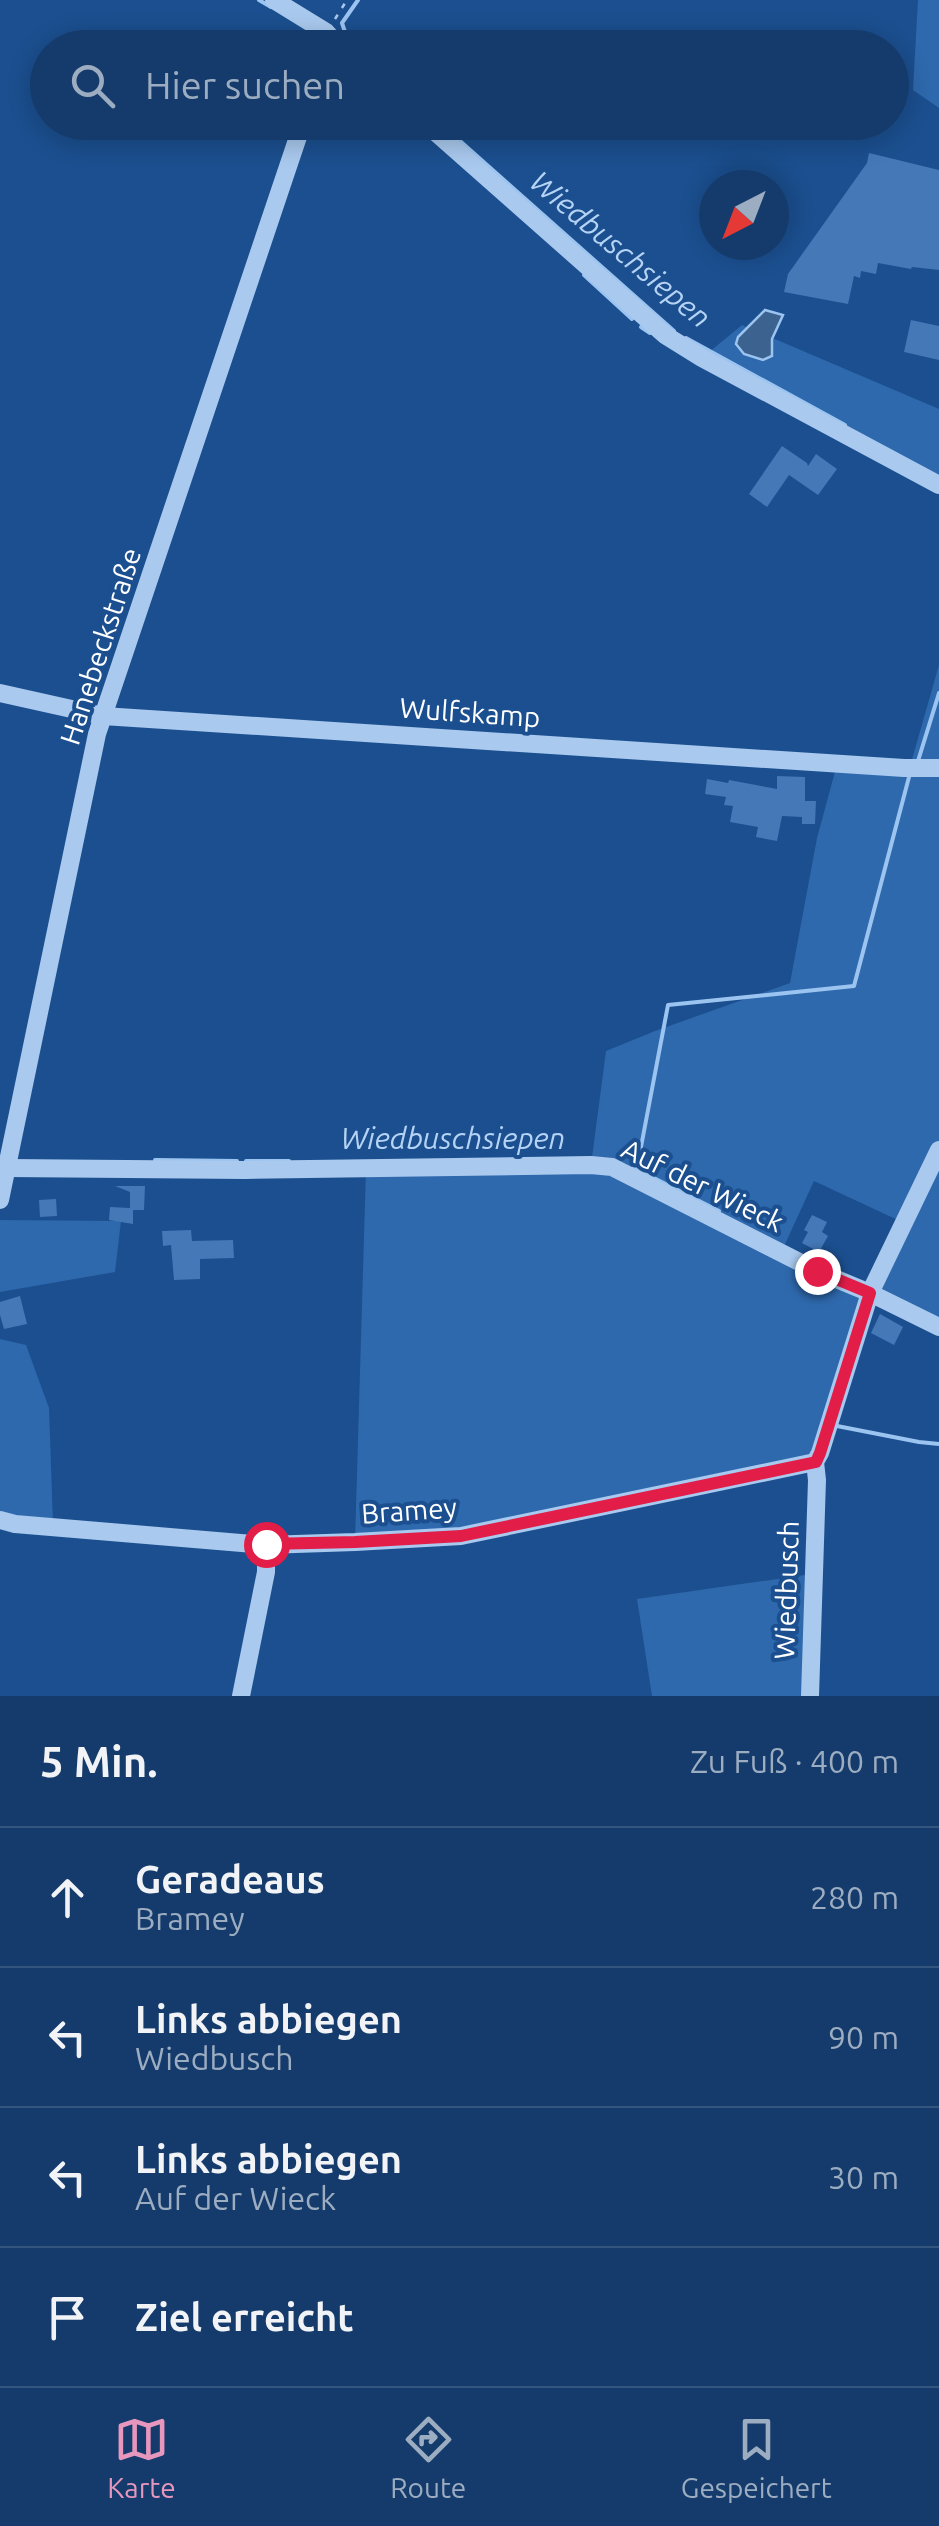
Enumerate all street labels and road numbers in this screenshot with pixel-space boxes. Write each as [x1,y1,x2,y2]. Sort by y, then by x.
street label: Hanebeckstraße [54,544,146,748]
street label: Wulfskamp [399,692,541,732]
street label: Auf der Wieck [617,1132,789,1238]
street label: Bramey [360,1491,458,1529]
street label: Wiedbusch [768,1520,804,1660]

